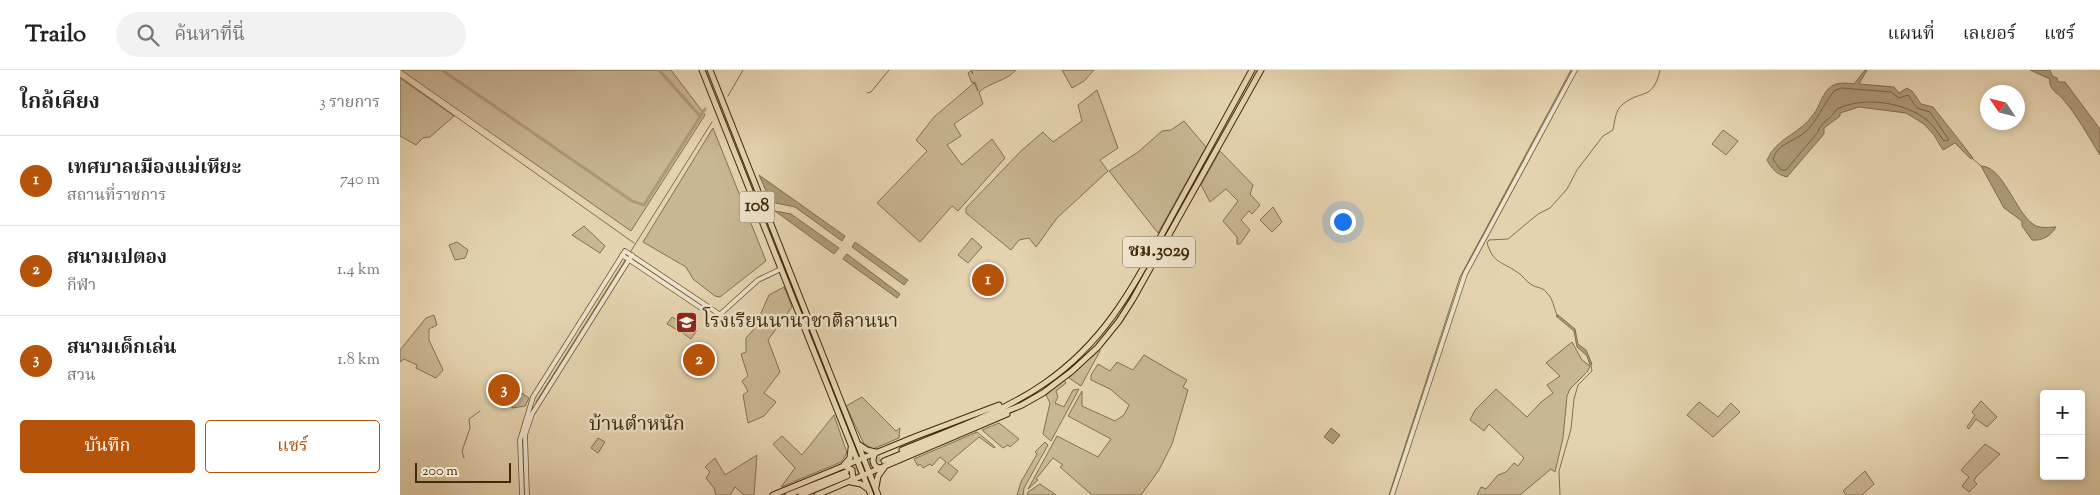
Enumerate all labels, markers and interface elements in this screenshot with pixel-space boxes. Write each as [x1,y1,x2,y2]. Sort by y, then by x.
search box [116,12,466,57]
text: Trailo [25,18,86,52]
icon: search [134,21,162,49]
text: ค้นหาที่นี่ [174,22,245,49]
text: แผนที่ [1887,22,1935,48]
text: เลเยอร์ [1963,22,2016,48]
text: แชร์ [2044,22,2075,48]
north arrow [1980,85,2025,130]
text: ใกล้เคียง [20,88,100,118]
text: 3 รายการ [319,92,380,115]
text: เทศบาลเมืองแม่เหียะ [67,155,241,182]
text: 1 [33,169,39,192]
text: 740 m [340,169,380,192]
text: สถานที่ราชการ [67,185,166,208]
road number: 108 [740,191,774,222]
your location [1330,209,1356,235]
road number: ชม.3029 [1123,236,1195,268]
text: สนามเปตอง [67,245,167,272]
text: 2 [32,259,40,282]
text: 1.4 km [337,259,380,282]
pin: 1 [972,261,1004,299]
text: กีฬา [67,275,96,298]
place label: โรงเรียนนานาชาติลานนา [702,306,898,336]
school or university icon: โรงเรียนนานาชาติลานนา [675,310,699,334]
text: สนามเด็กเล่น [67,335,176,362]
pin: 2 [683,341,715,379]
text: 3 [33,349,39,372]
text: 1.8 km [337,349,380,372]
text: สวน [67,365,96,388]
pin: 3 [488,371,520,409]
map controls [2040,390,2085,480]
button: + [2040,390,2085,435]
district label: บ้านตำหนัก [589,411,685,440]
button: บันทึก [20,420,195,473]
button: แชร์ [205,420,380,473]
button: − [2040,435,2085,480]
scale bar [415,460,511,483]
text: 200 m [422,462,458,482]

